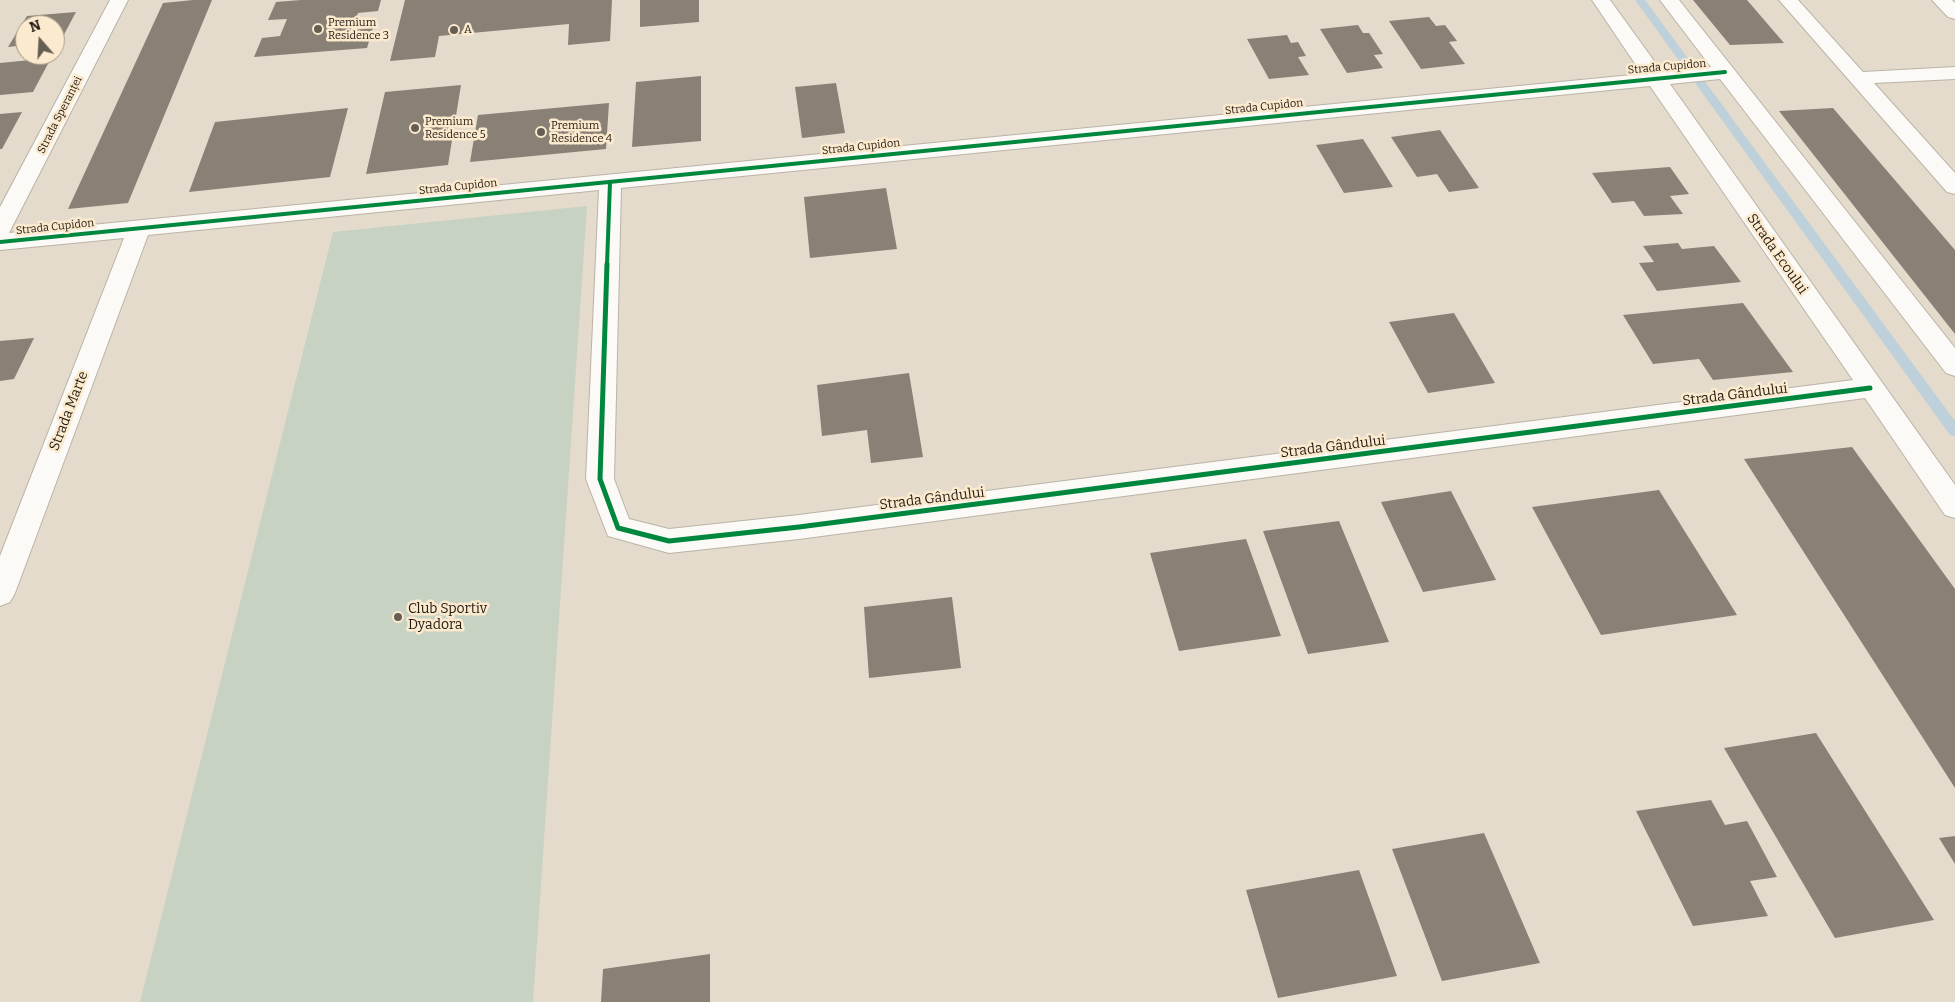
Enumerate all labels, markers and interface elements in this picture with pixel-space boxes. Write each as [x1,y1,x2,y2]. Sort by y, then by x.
north arrow [15,15,65,65]
text: N [27,16,43,36]
place label: Premium Residence 3 [328,16,389,42]
marker: Premium Residence 3 [312,23,324,35]
place label: A [464,23,472,37]
marker: A [448,24,460,36]
street label: Strada Cupidon [1627,57,1707,77]
street label: Strada Speranței [35,74,85,156]
street label: Strada Cupidon [1224,96,1304,118]
place label: Premium Residence 5 [425,115,486,141]
place label: Premium Residence 4 [551,119,612,145]
marker: Premium Residence 5 [409,122,421,134]
marker: Premium Residence 4 [535,126,547,138]
street label: Strada Cupidon [821,136,901,158]
street label: Strada Cupidon [418,176,498,198]
street label: Strada Ecoului [1743,211,1811,297]
street label: Strada Cupidon [15,216,95,238]
street label: Strada Marte [46,369,92,453]
street label: Strada Gândului [1681,380,1789,410]
street label: Strada Gândului [1279,432,1387,462]
street label: Strada Gândului [878,484,986,514]
place label: Club Sportiv Dyadora [408,601,487,634]
marker: Club Sportiv Dyadora [392,611,404,623]

